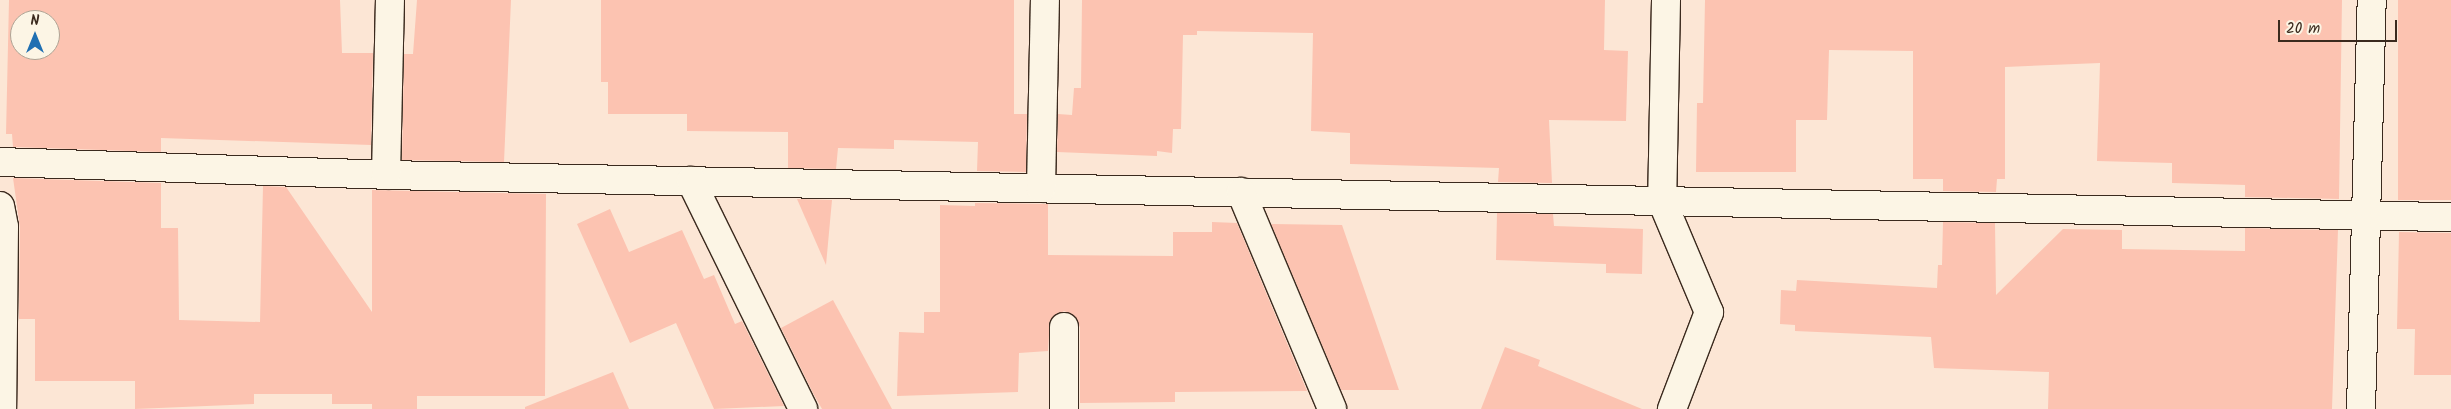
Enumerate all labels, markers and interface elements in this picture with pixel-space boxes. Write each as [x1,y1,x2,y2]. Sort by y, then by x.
north arrow [10,10,60,60]
text: N [31,10,39,32]
scale bar [2281,10,2400,42]
text: 20 m [2286,17,2320,41]

